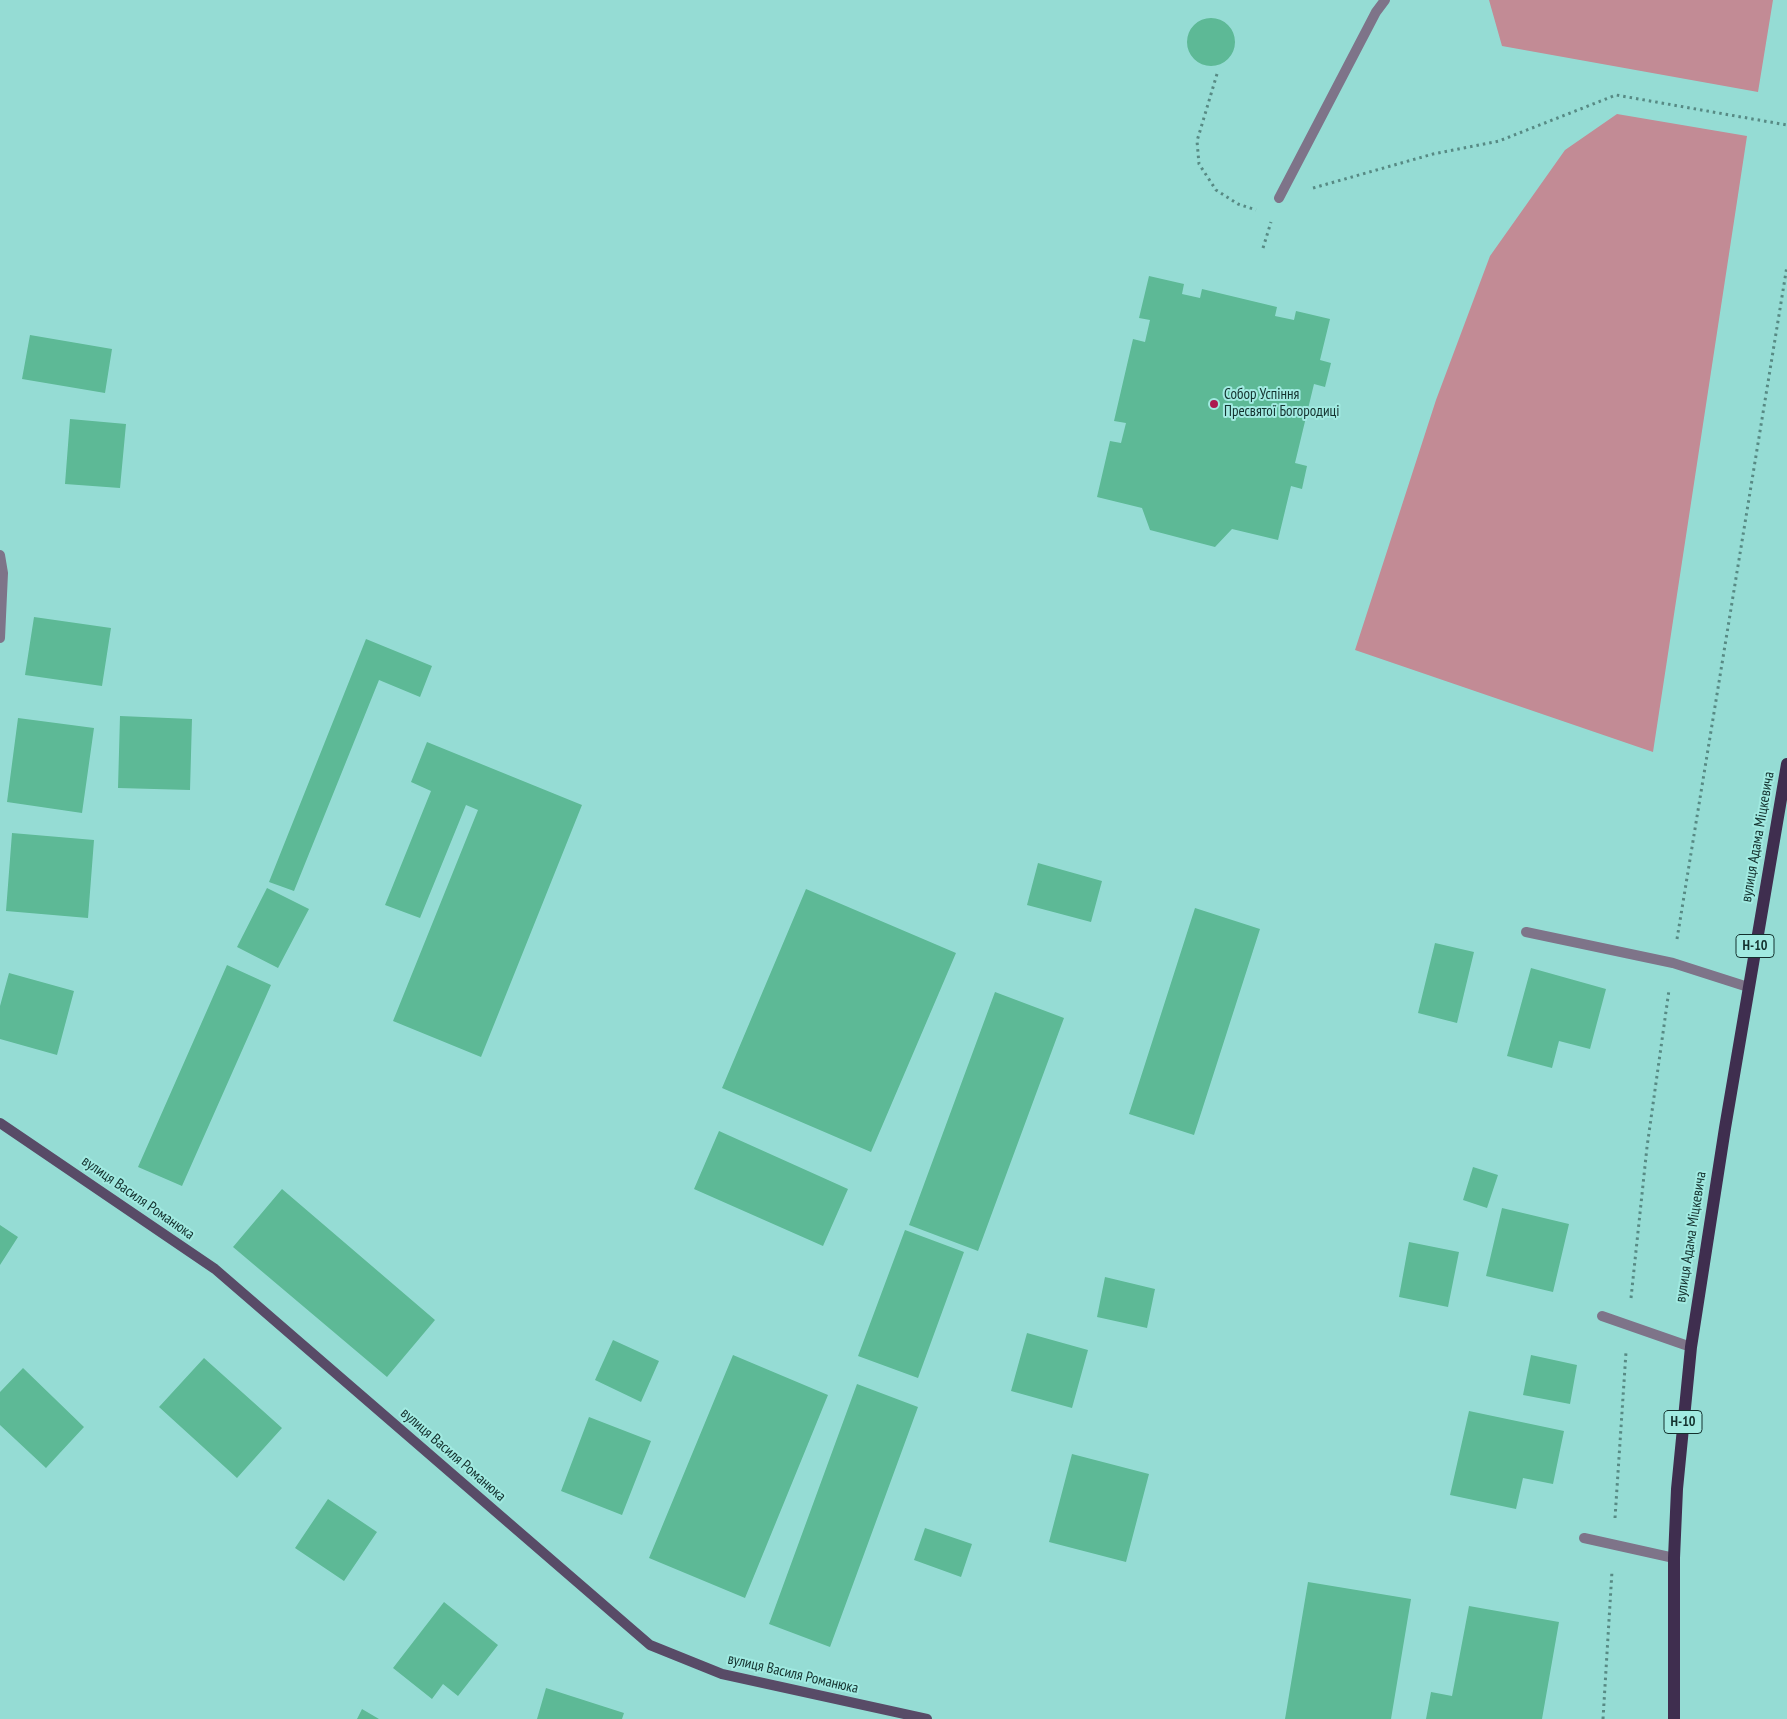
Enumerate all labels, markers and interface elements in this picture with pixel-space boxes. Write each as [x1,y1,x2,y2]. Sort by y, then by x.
place label: Собор Успіння Пресвятої Богородиці [1224,386,1339,421]
marker: Собор Успіння Пресвятої Богородиці [1208,398,1220,410]
street label: вулиця Адама Міцкевича [1738,770,1778,904]
road number: Н-10 [1736,934,1774,958]
street label: вулиця Василя Романюка [78,1152,198,1244]
street label: вулиця Адама Міцкевича [1672,1170,1710,1304]
street label: вулиця Василя Романюка [397,1404,509,1506]
road number: Н-10 [1664,1410,1702,1434]
street label: вулиця Василя Романюка [726,1650,860,1698]

